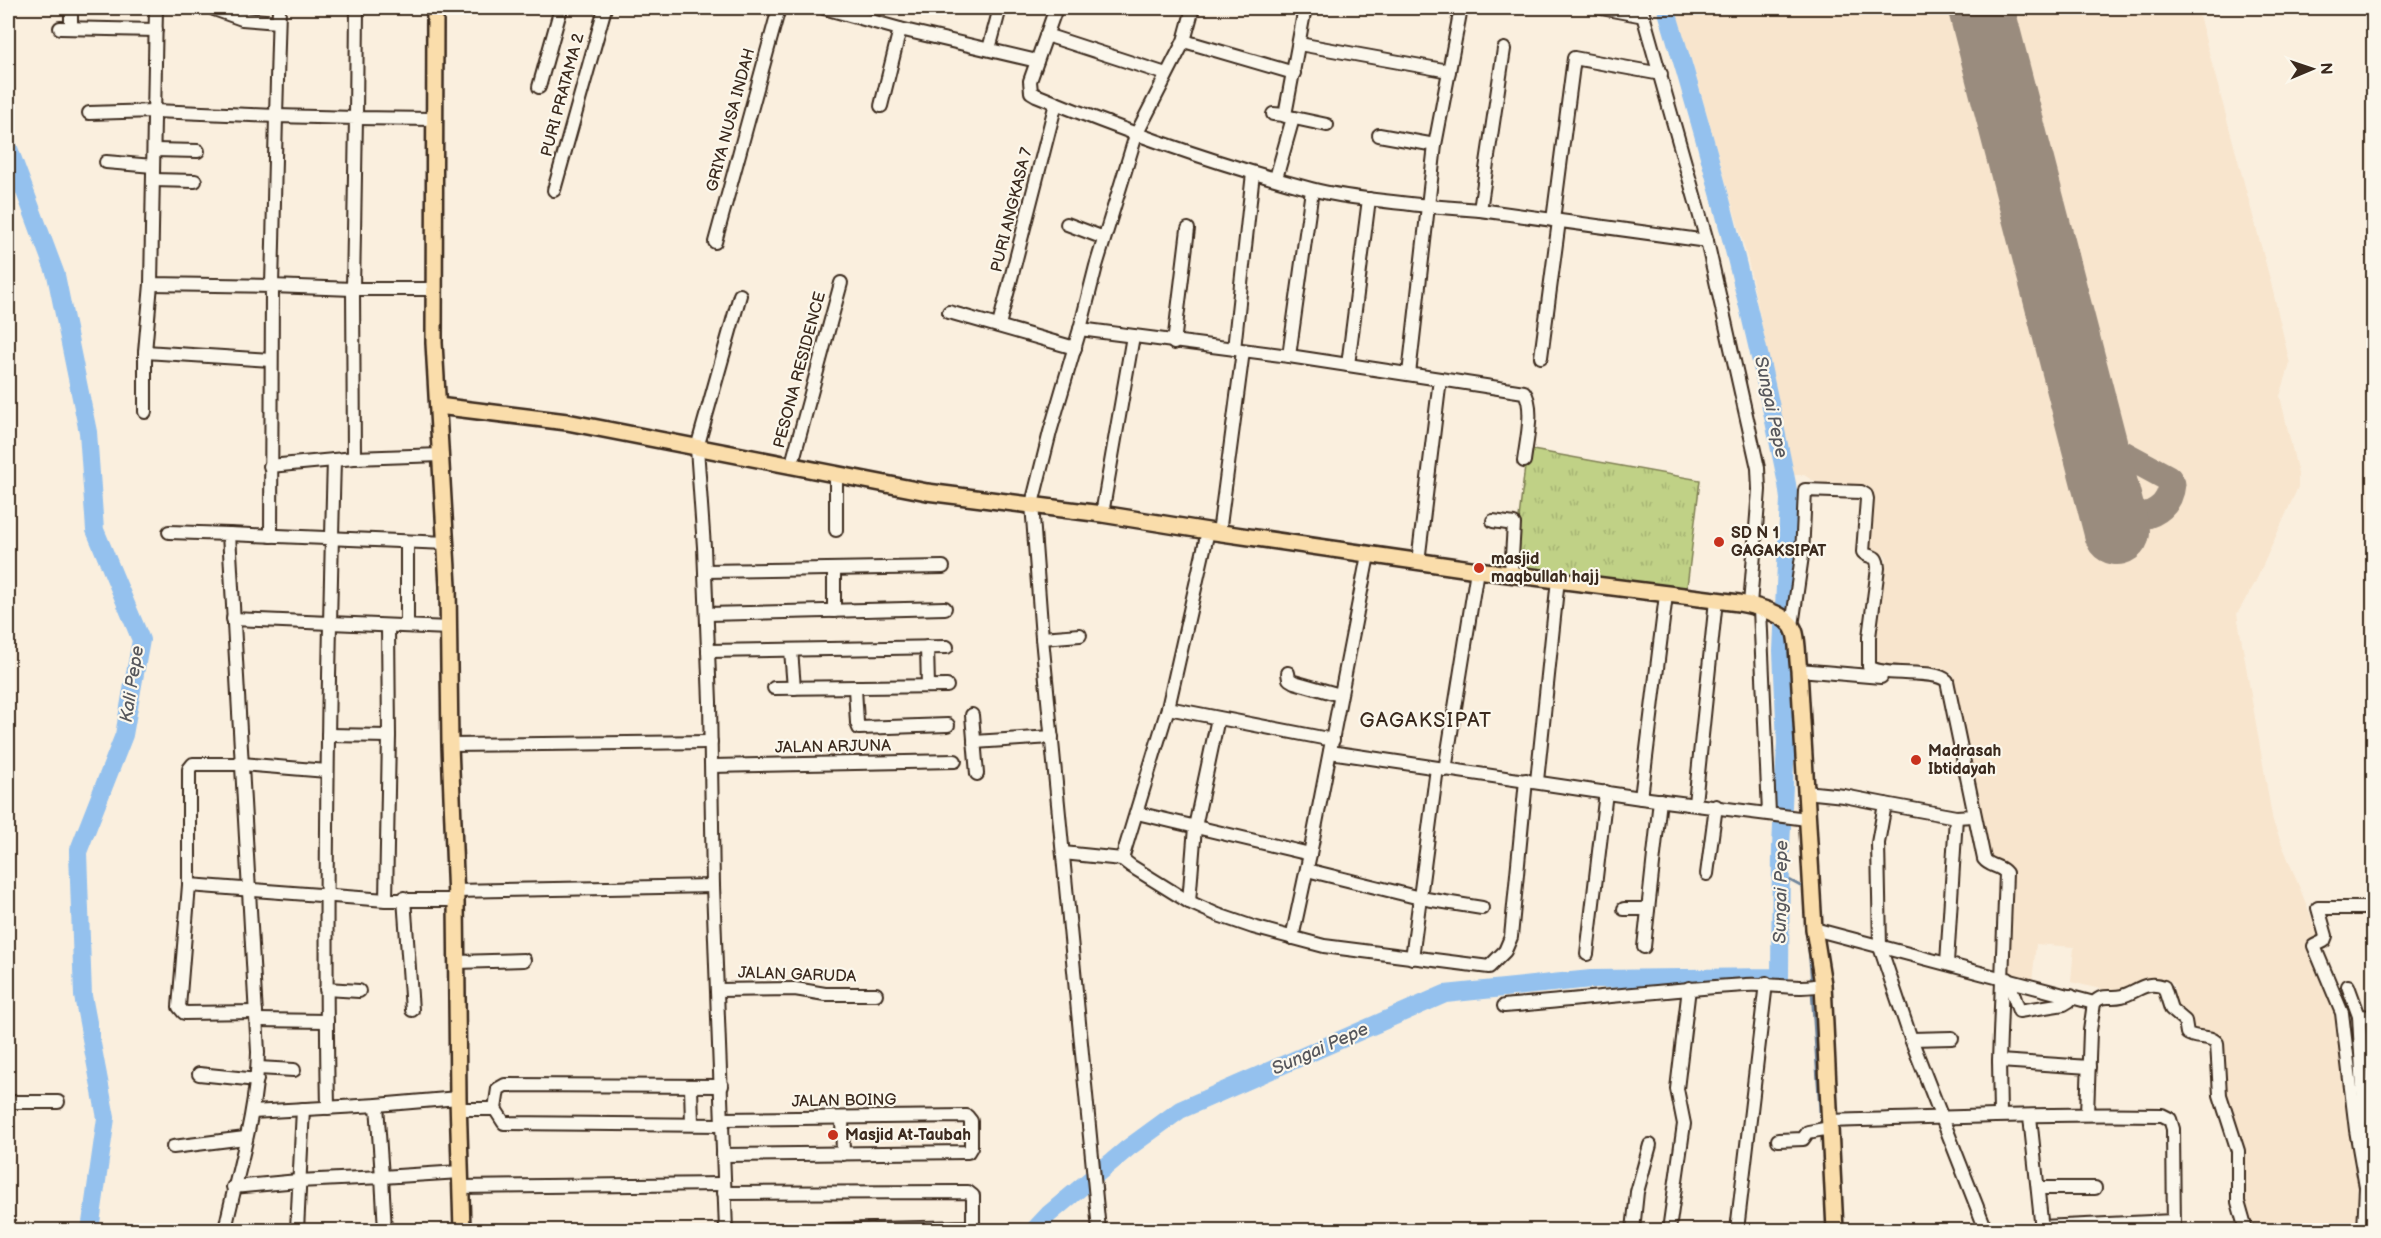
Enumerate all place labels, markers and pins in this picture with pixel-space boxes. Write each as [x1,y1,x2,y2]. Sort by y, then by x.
place label: SD N 1 GAGAKSIPAT [1731,524,1827,561]
marker: SD N 1 GAGAKSIPAT [1712,535,1726,549]
place label: masjid maqbullah hajj [1491,550,1599,587]
marker: masjid maqbullah hajj [1472,561,1486,575]
place label: Madrasah Ibtidayah [1928,742,2001,779]
marker: Madrasah Ibtidayah [1909,753,1923,767]
place label: Masjid At-Taubah [845,1126,971,1145]
marker: Masjid At-Taubah [826,1128,840,1142]

